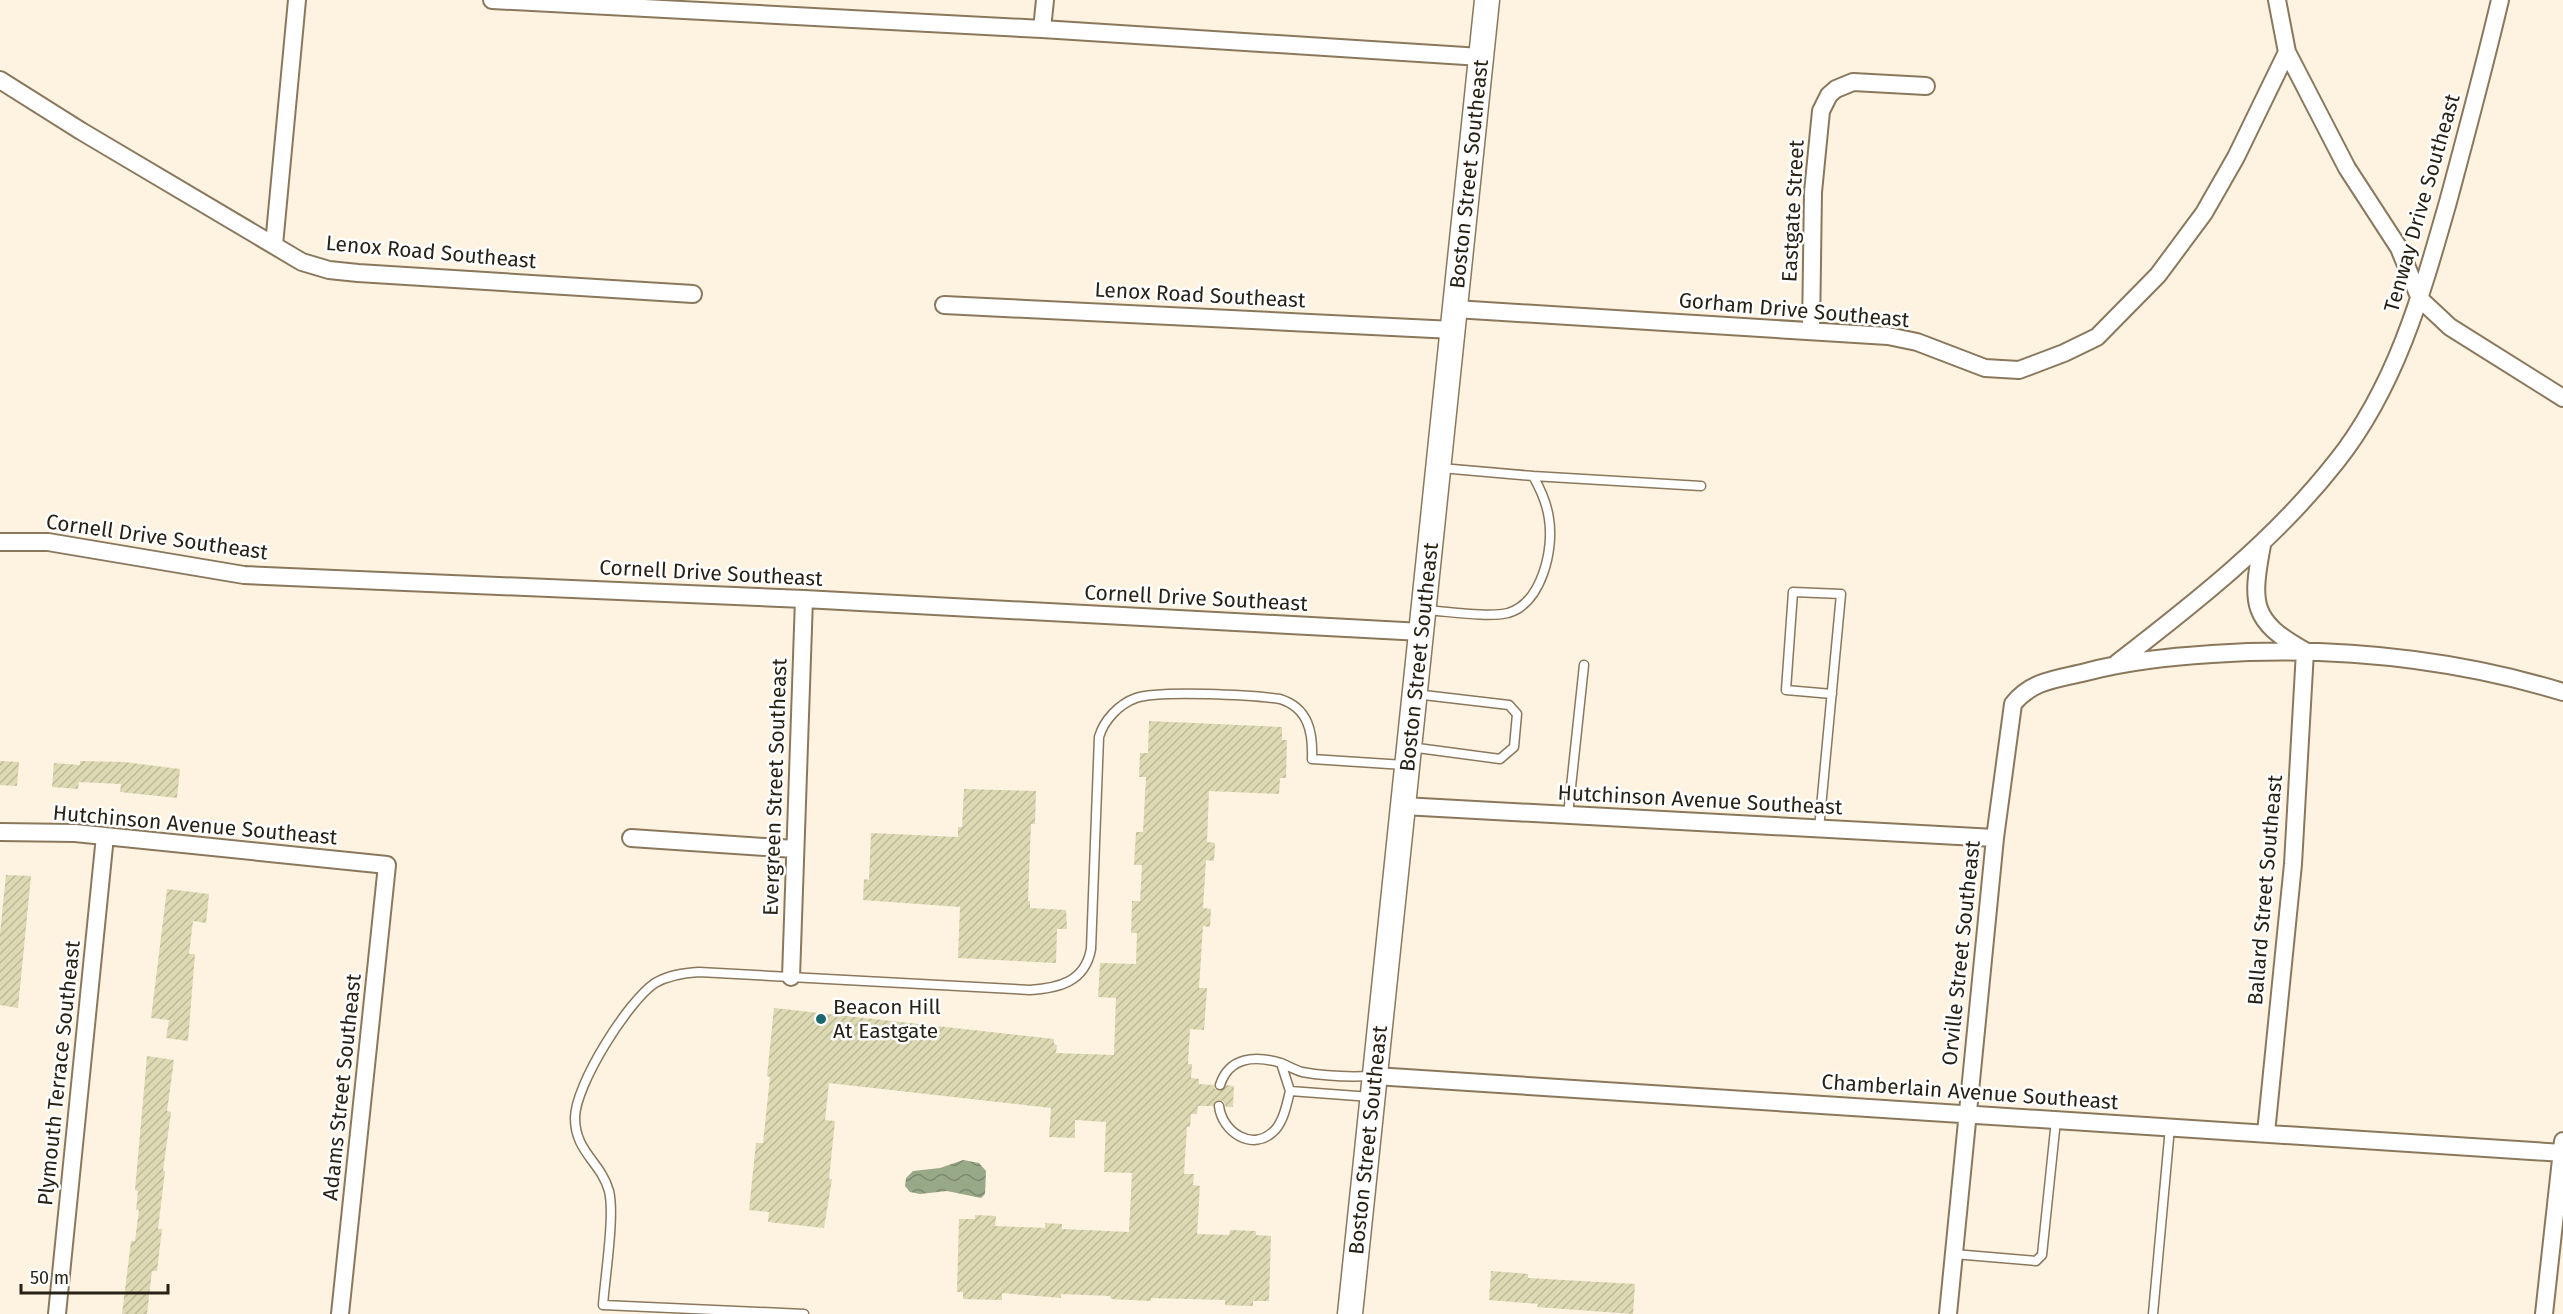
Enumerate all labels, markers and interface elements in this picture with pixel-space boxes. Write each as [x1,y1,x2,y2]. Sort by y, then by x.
street label: Boston Street Southeast [1444,58,1494,290]
street label: Tenway Drive Southeast [2378,91,2466,315]
street label: Eastgate Street [1776,139,1810,283]
street label: Lenox Road Southeast [325,230,538,274]
street label: Lenox Road Southeast [1094,276,1307,314]
street label: Gorham Drive Southeast [1678,287,1911,333]
street label: Cornell Drive Southeast [44,509,270,566]
street label: Boston Street Southeast [1394,541,1444,773]
street label: Cornell Drive Southeast [599,554,824,592]
street label: Cornell Drive Southeast [1084,579,1309,617]
street label: Evergreen Street Southeast [758,657,793,916]
street label: Ballard Street Southeast [2242,773,2288,1006]
street label: Hutchinson Avenue Southeast [1557,780,1844,820]
street label: Hutchinson Avenue Southeast [52,800,339,850]
street label: Orville Street Southeast [1936,839,1986,1067]
street label: Plymouth Terrace Southeast [32,939,86,1207]
street label: Adams Street Southeast [317,972,367,1202]
place label: Beacon Hill At Eastgate [833,994,941,1044]
marker: Beacon Hill At Eastgate [814,1012,828,1026]
street label: Boston Street Southeast [1343,1024,1393,1256]
street label: Chamberlain Avenue Southeast [1821,1069,2120,1115]
scale bar [21,1257,168,1295]
text: 50 m [30,1267,69,1289]

